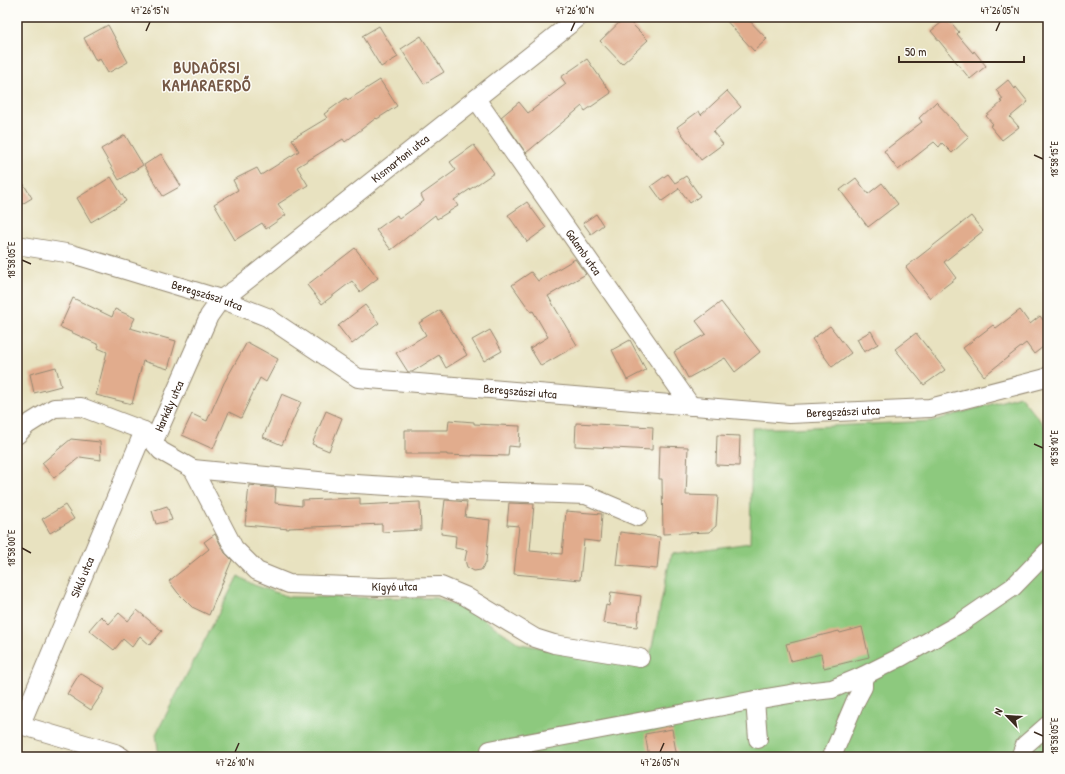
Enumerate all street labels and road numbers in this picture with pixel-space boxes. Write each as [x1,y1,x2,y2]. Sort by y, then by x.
street label: Kismartoni utca [367,130,433,187]
street label: Galamb utca [562,225,606,279]
street label: Beregszászi utca [170,276,245,315]
street label: Harkály utca [150,378,188,434]
street label: Beregszászi utca [483,380,558,403]
street label: Beregszászi utca [806,401,881,421]
street label: Sikló utca [66,554,98,600]
street label: Kígyó utca [371,577,418,595]

